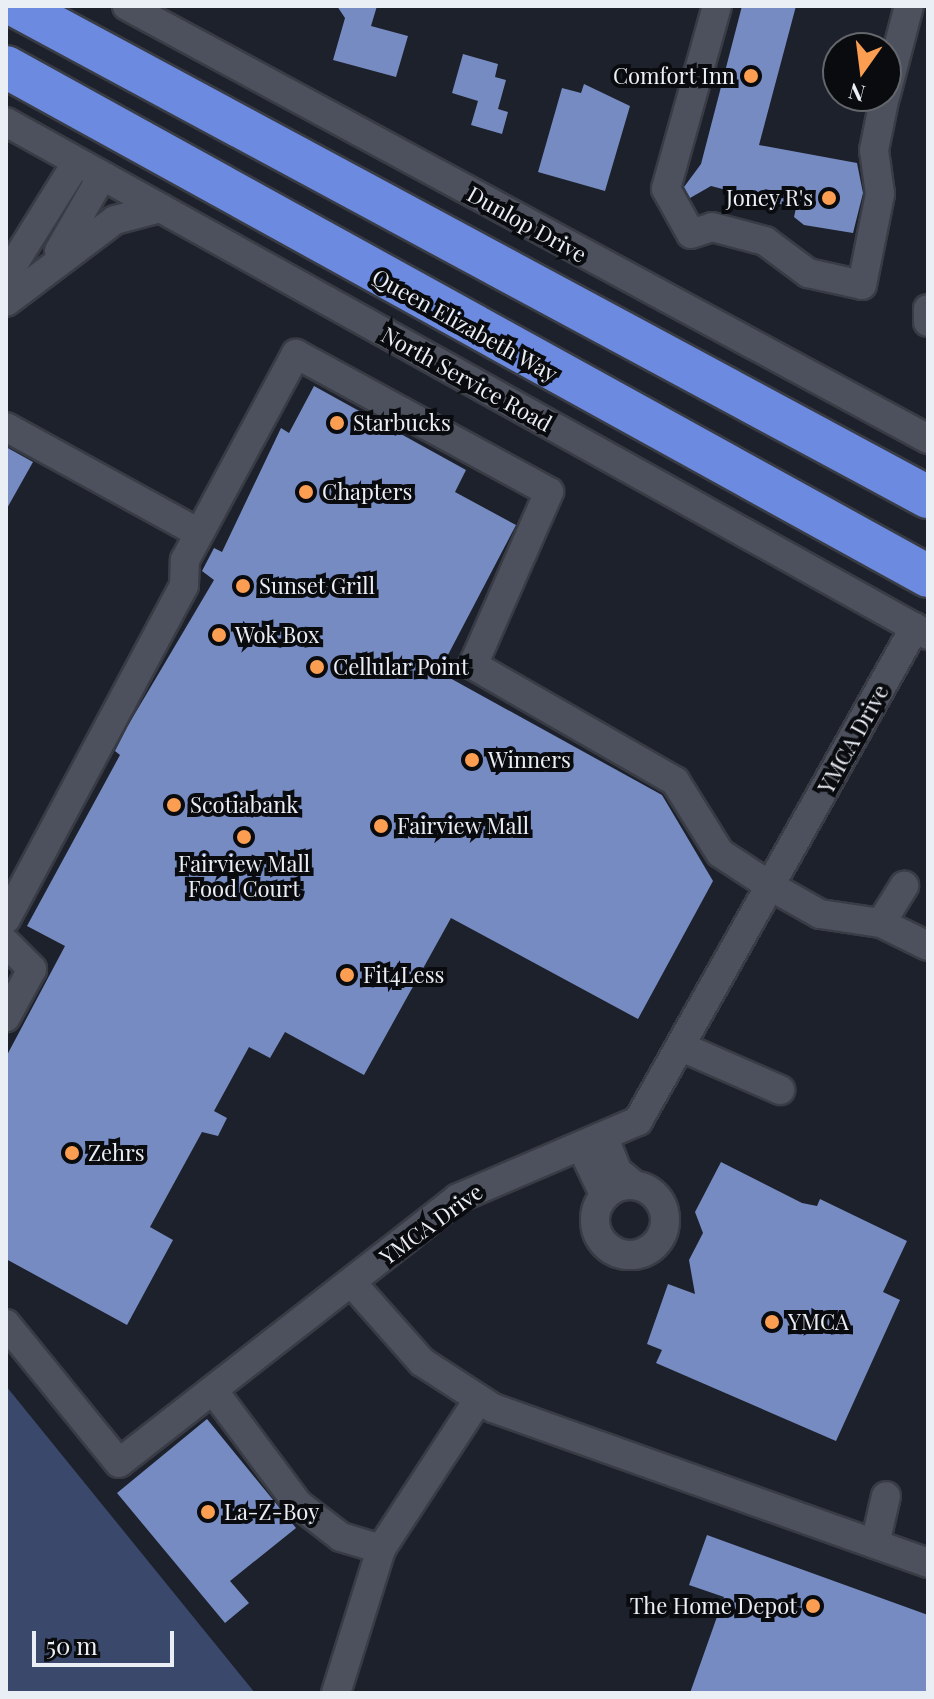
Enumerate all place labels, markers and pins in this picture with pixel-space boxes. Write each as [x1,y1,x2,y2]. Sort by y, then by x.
place label: Comfort Inn [613,63,735,89]
marker: Comfort Inn [742,67,760,85]
place label: Joney R's [725,185,813,211]
marker: Joney R's [820,189,838,207]
place label: Starbucks [353,410,451,436]
marker: Starbucks [328,414,346,432]
place label: Chapters [322,479,412,505]
marker: Chapters [297,483,315,501]
place label: Sunset Grill [259,573,375,599]
marker: Sunset Grill [234,577,252,595]
place label: Wok Box [235,622,320,648]
marker: Wok Box [210,626,228,644]
place label: Cellular Point [333,654,469,680]
marker: Cellular Point [308,658,326,676]
place label: Winners [488,747,571,773]
marker: Winners [463,751,481,769]
place label: Scotiabank [190,792,298,818]
marker: Scotiabank [165,796,183,814]
place label: Fairview Mall [397,813,530,839]
marker: Fairview Mall [372,817,390,835]
marker: Fairview Mall Food Court [235,828,253,846]
place label: Fairview Mall Food Court [178,850,310,902]
place label: Fit4Less [363,962,444,988]
marker: Fit4Less [338,966,356,984]
place label: Zehrs [88,1140,145,1166]
marker: Zehrs [63,1144,81,1162]
place label: YMCA [788,1309,849,1335]
marker: YMCA [763,1313,781,1331]
place label: La-Z-Boy [224,1499,319,1525]
marker: La-Z-Boy [199,1503,217,1521]
place label: The Home Depot [630,1593,797,1619]
marker: The Home Depot [804,1597,822,1615]

